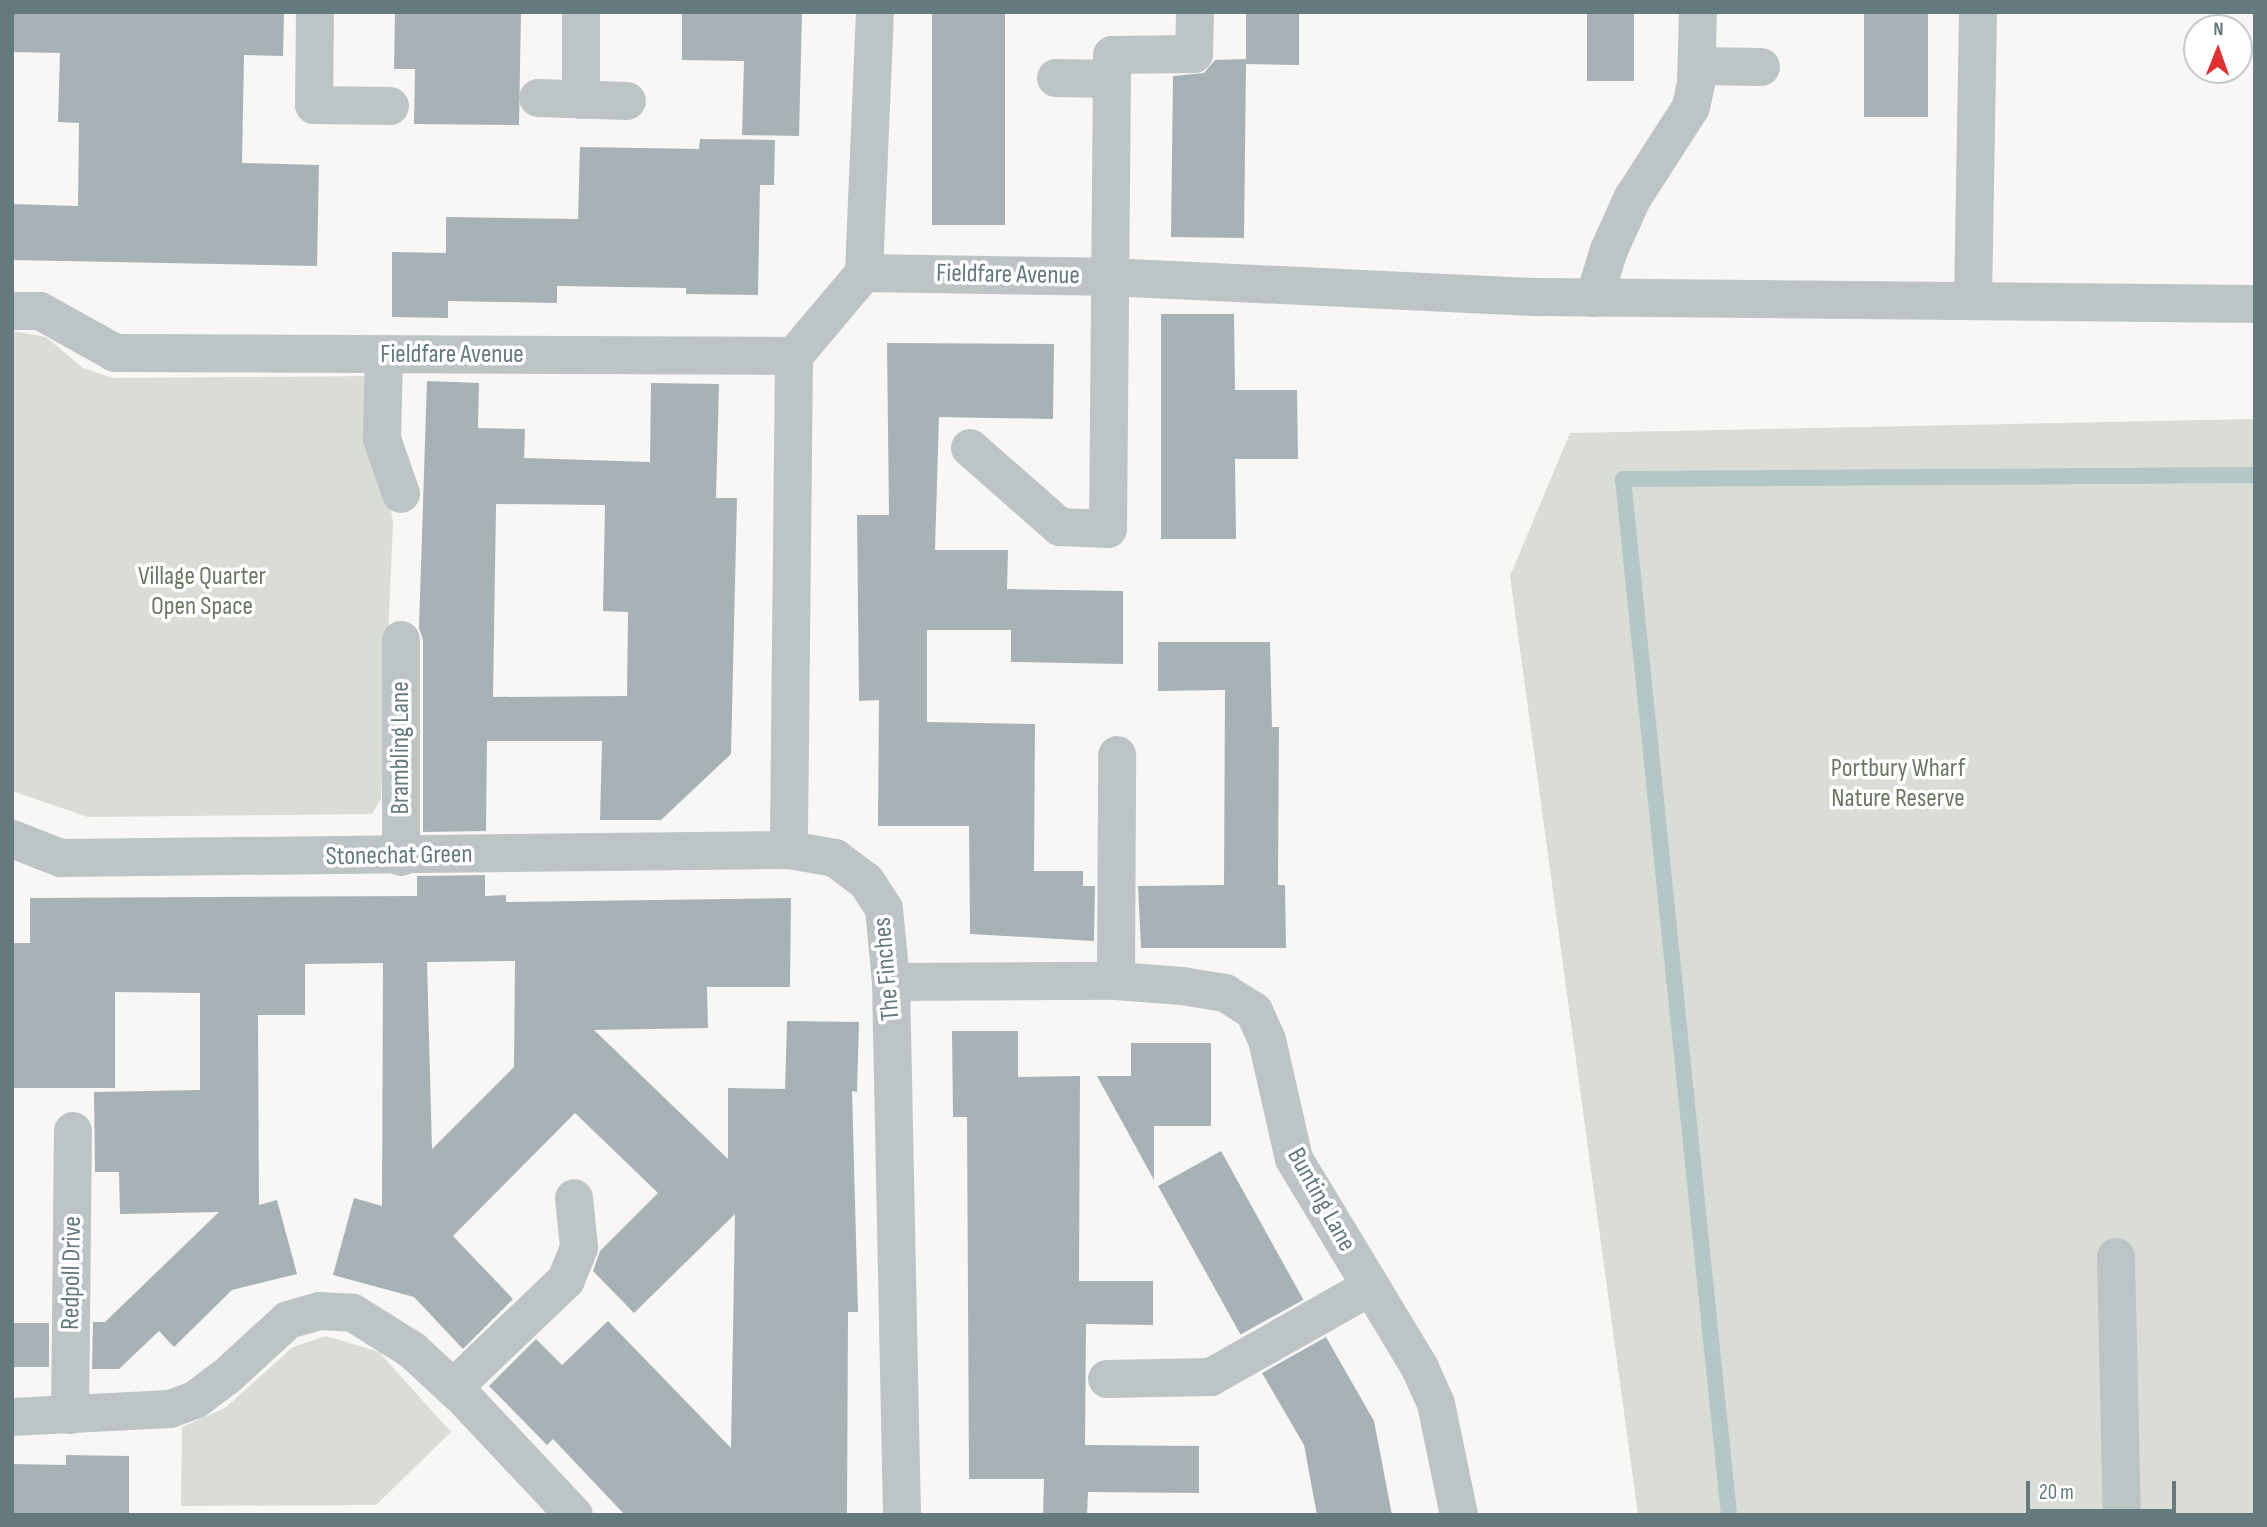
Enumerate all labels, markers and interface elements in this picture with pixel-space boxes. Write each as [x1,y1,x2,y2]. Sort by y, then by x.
north arrow [2183,14,2253,84]
text: N [2213,18,2224,41]
street label: Fieldfare Avenue [936,258,1080,292]
street label: Fieldfare Avenue [380,339,524,371]
park label: Village Quarter Open Space [138,561,266,622]
street label: Brambling Lane [385,681,417,815]
park label: Portbury Wharf Nature Reserve [1831,753,1965,814]
street label: Stonechat Green [325,839,473,873]
street label: The Finches [867,916,907,1022]
street label: Bunting Lane [1280,1143,1362,1257]
street label: Redpoll Drive [55,1216,89,1330]
scale bar [2029,1468,2180,1512]
text: 20 m [2039,1480,2074,1505]

